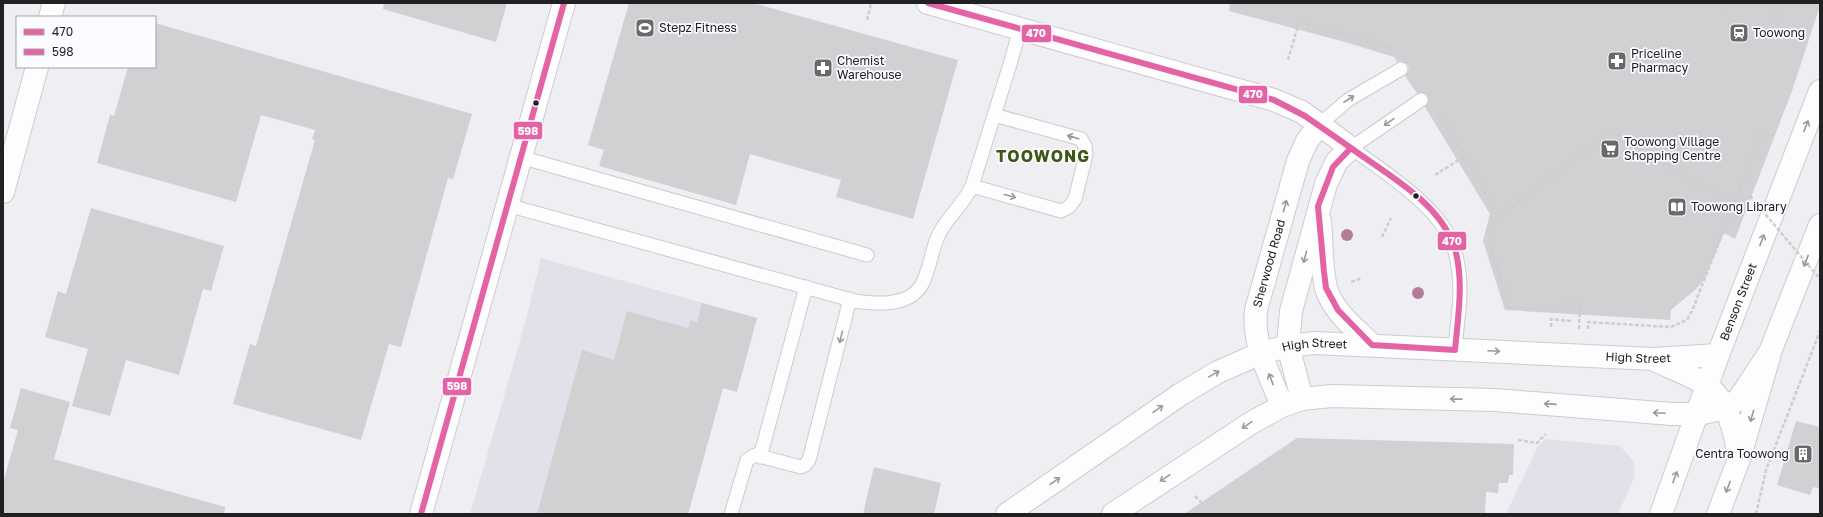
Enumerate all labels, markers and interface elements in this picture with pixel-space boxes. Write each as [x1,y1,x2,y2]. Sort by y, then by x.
legend [16,16,156,68]
sports icon: Stepz Fitness [634,17,656,39]
place label: Stepz Fitness [659,20,737,35]
station icon: Toowong [1728,22,1750,44]
text: 470 [52,24,73,39]
line badge: 470 [1021,24,1052,43]
place label: Toowong [1753,25,1805,40]
text: 470 [1026,26,1046,39]
text: 598 [52,44,74,59]
place label: Priceline Pharmacy [1631,46,1688,75]
pharmacy icon: Priceline Pharmacy [1606,50,1628,72]
place label: Chemist Warehouse [837,53,902,82]
pharmacy icon: Chemist Warehouse [812,57,834,79]
line badge: 470 [1238,85,1268,104]
text: 470 [1243,87,1263,100]
one-way arrow [1344,95,1355,104]
unlabelled marker [531,98,541,108]
one-way arrow [1384,118,1395,126]
one-way arrow [1803,120,1811,132]
line badge: 598 [513,121,543,140]
text: 598 [518,124,538,137]
one-way arrow [1066,133,1079,140]
place label: Toowong Village Shopping Centre [1624,134,1721,163]
supermarket icon: Toowong Village Shopping Centre [1599,138,1621,160]
district label: TOOWONG [996,146,1090,166]
unlabelled marker [1411,191,1421,201]
one-way arrow [1003,193,1016,201]
library icon: Toowong Library [1666,196,1688,218]
place label: Toowong Library [1691,199,1787,214]
one-way arrow [1281,200,1289,213]
street label: Sherwood Road [1249,218,1288,309]
line badge: 470 [1437,231,1467,251]
text: 470 [1442,234,1462,247]
one-way arrow [1759,235,1767,247]
one-way arrow [1301,250,1308,263]
one-way arrow [1801,255,1809,267]
street label: Benson Street [1716,261,1760,343]
one-way arrow [836,330,844,343]
street label: High Street [1280,335,1348,354]
one-way arrow [1487,348,1500,355]
street label: High Street [1605,349,1672,366]
one-way arrow [1208,370,1220,378]
one-way arrow [1267,374,1275,386]
line badge: 598 [442,377,472,396]
text: 598 [447,379,467,392]
one-way arrow [1450,395,1463,403]
one-way arrow [1544,400,1557,407]
one-way arrow [1152,405,1163,413]
one-way arrow [1653,409,1666,417]
one-way arrow [1748,410,1755,423]
one-way arrow [1242,421,1253,429]
building icon: Centra Toowong [1792,443,1814,465]
place label: Centra Toowong [1695,446,1789,461]
one-way arrow [1671,472,1679,484]
one-way arrow [1160,474,1171,482]
one-way arrow [1049,477,1060,485]
one-way arrow [1724,480,1732,492]

